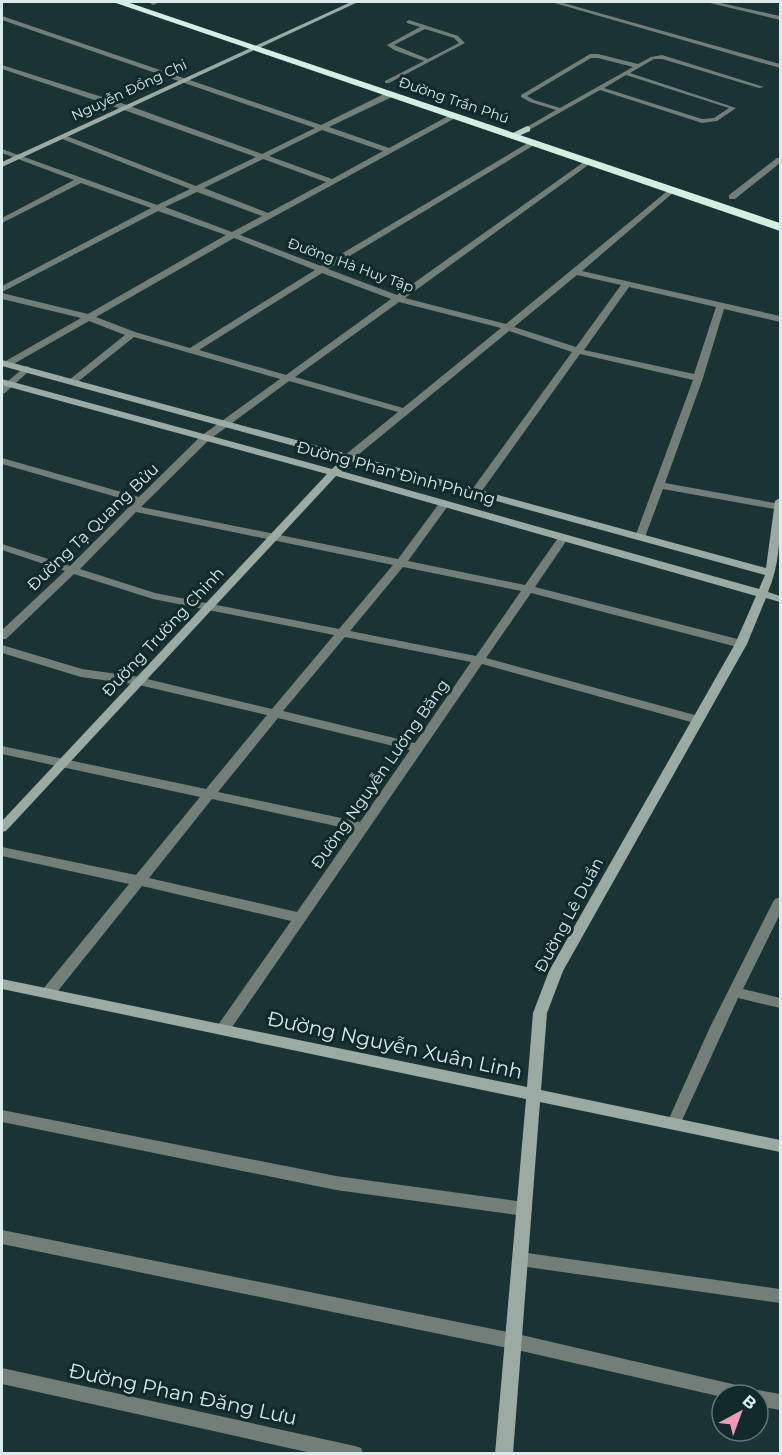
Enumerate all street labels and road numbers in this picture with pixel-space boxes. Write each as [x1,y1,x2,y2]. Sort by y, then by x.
street label: Nguyễn Đổng Chi [68,55,190,125]
street label: Đường Trần Phú [396,73,512,127]
street label: Đường Hà Huy Tập [285,234,417,296]
street label: Đường Phan Đình Phùng [295,437,497,509]
street label: Đường Tạ Quang Bửu [23,459,163,595]
street label: Đường Trường Chinh [98,563,228,701]
street label: Đường Nguyễn Lương Băng [307,676,453,872]
street label: Đường Lê Duẩn [531,854,607,976]
street label: Đường Nguyễn Xuân Linh [265,1006,525,1084]
street label: Đường Phan Đăng Lưu [67,1358,299,1430]

